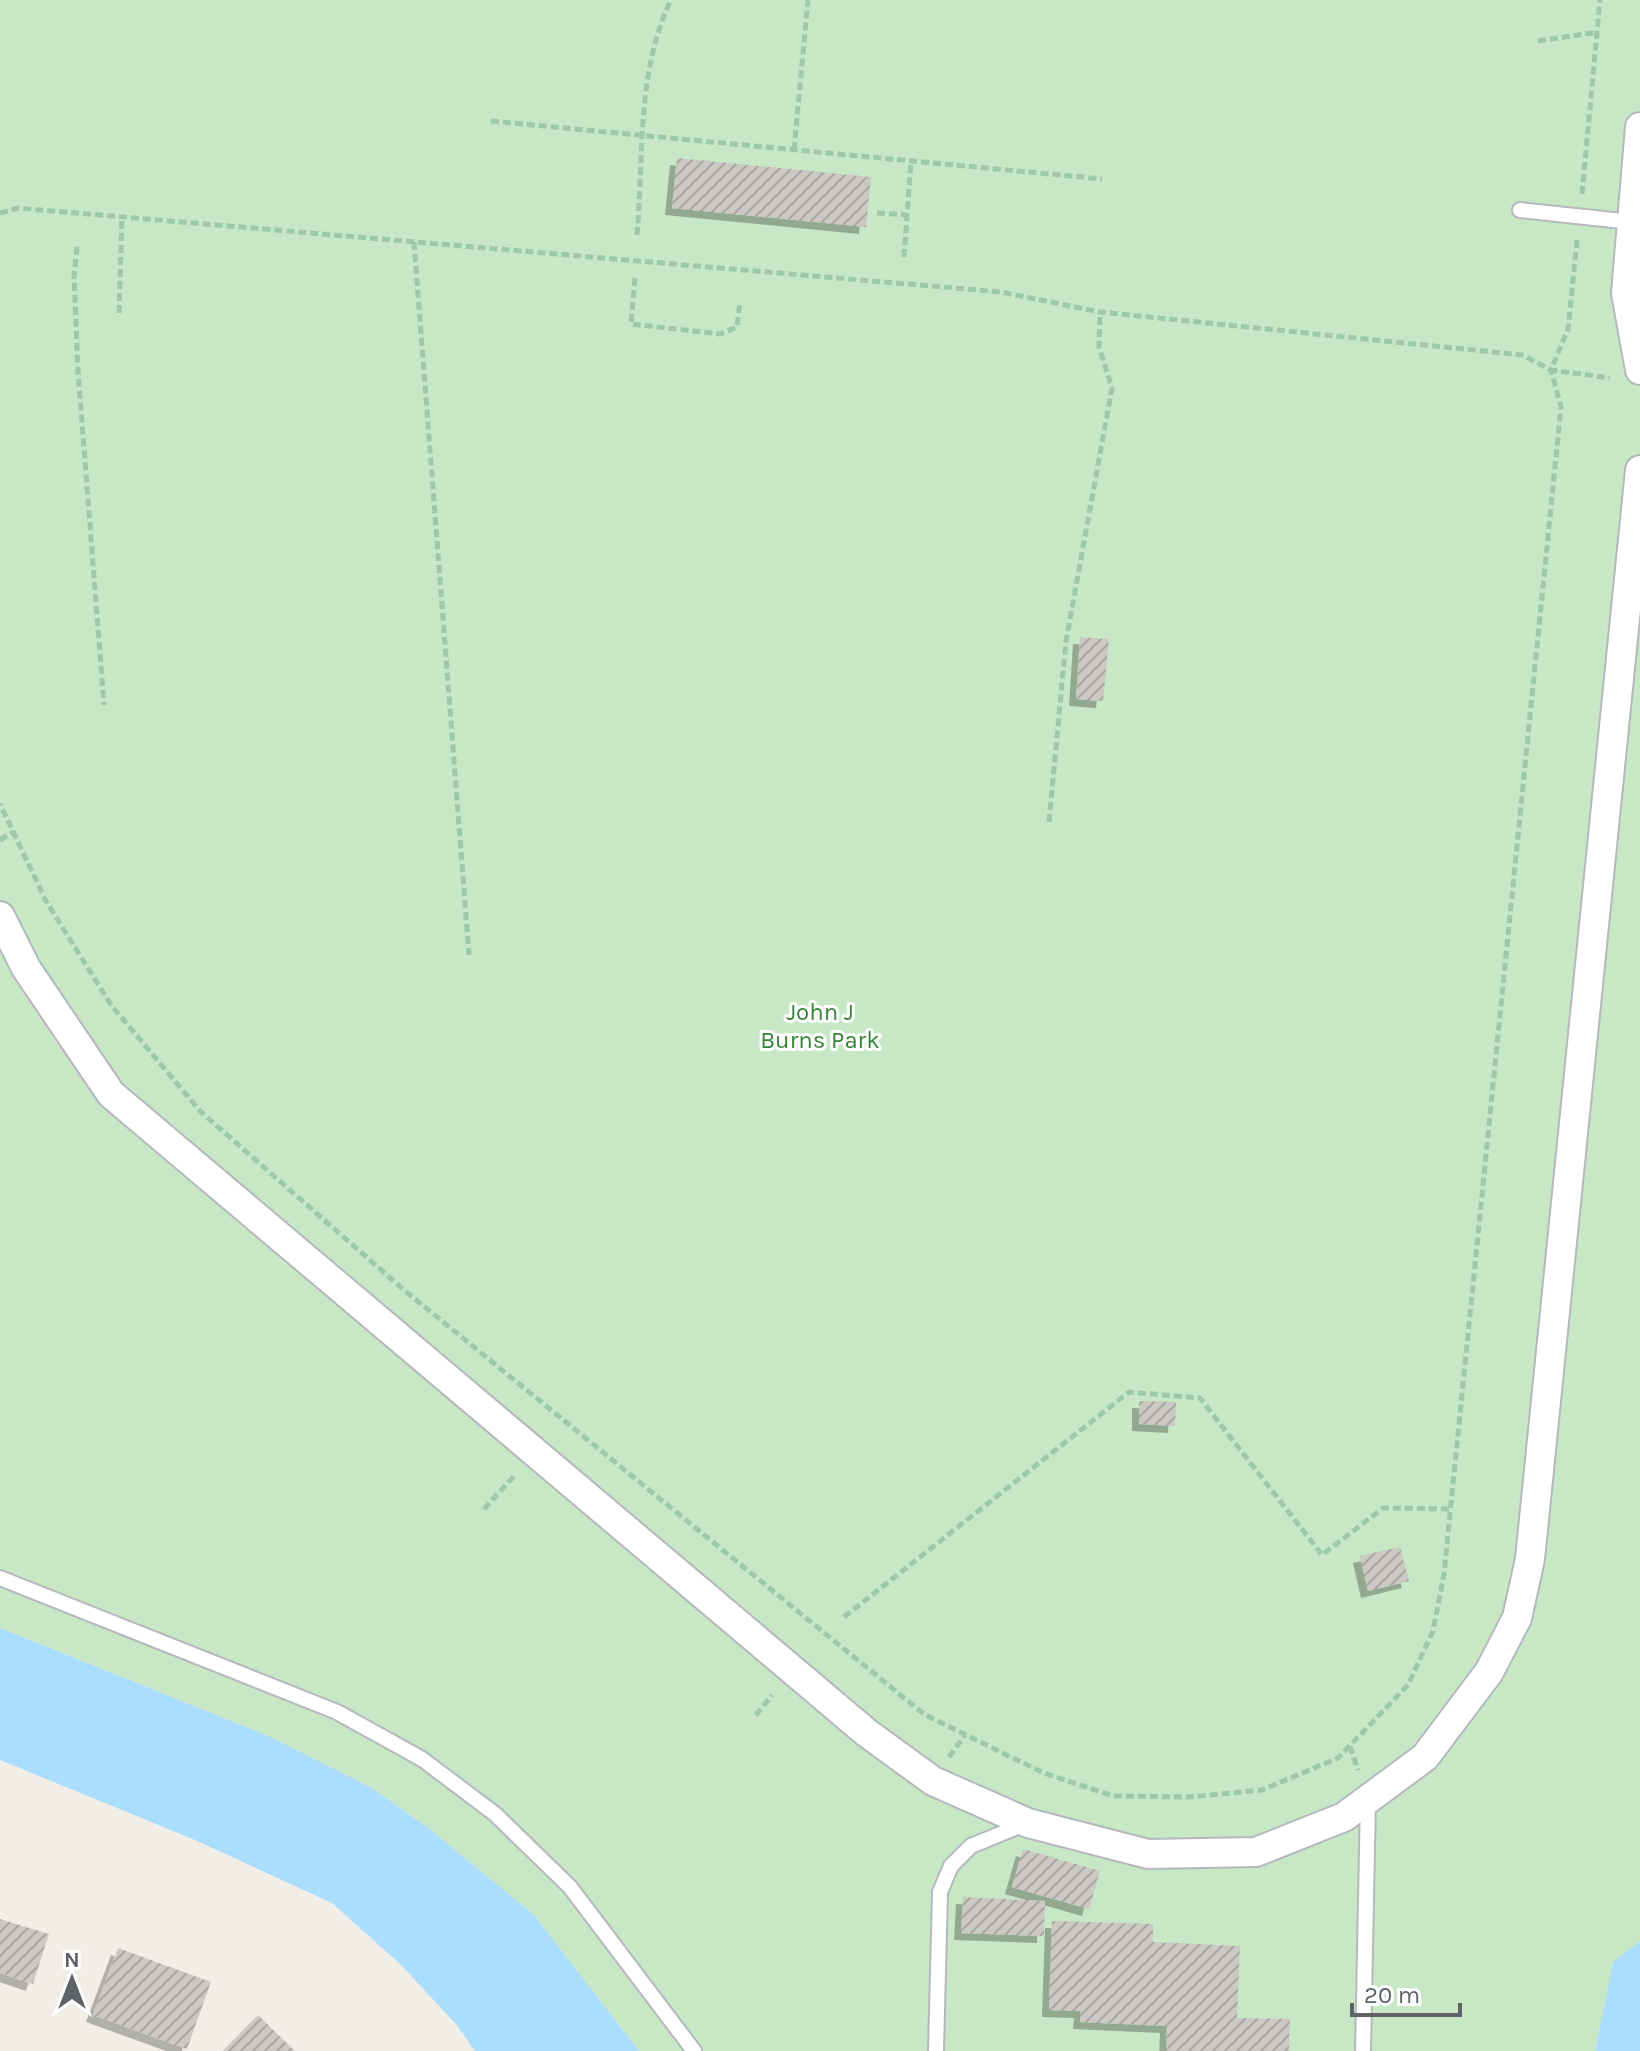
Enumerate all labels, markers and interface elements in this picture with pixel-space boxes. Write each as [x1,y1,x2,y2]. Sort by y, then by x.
park label: John J Burns Park [760,998,880,1054]
north arrow [32,1939,112,2019]
text: N [64,1947,80,1973]
scale bar [1352,1967,1460,2017]
text: 20 m [1364,1981,1420,2009]

